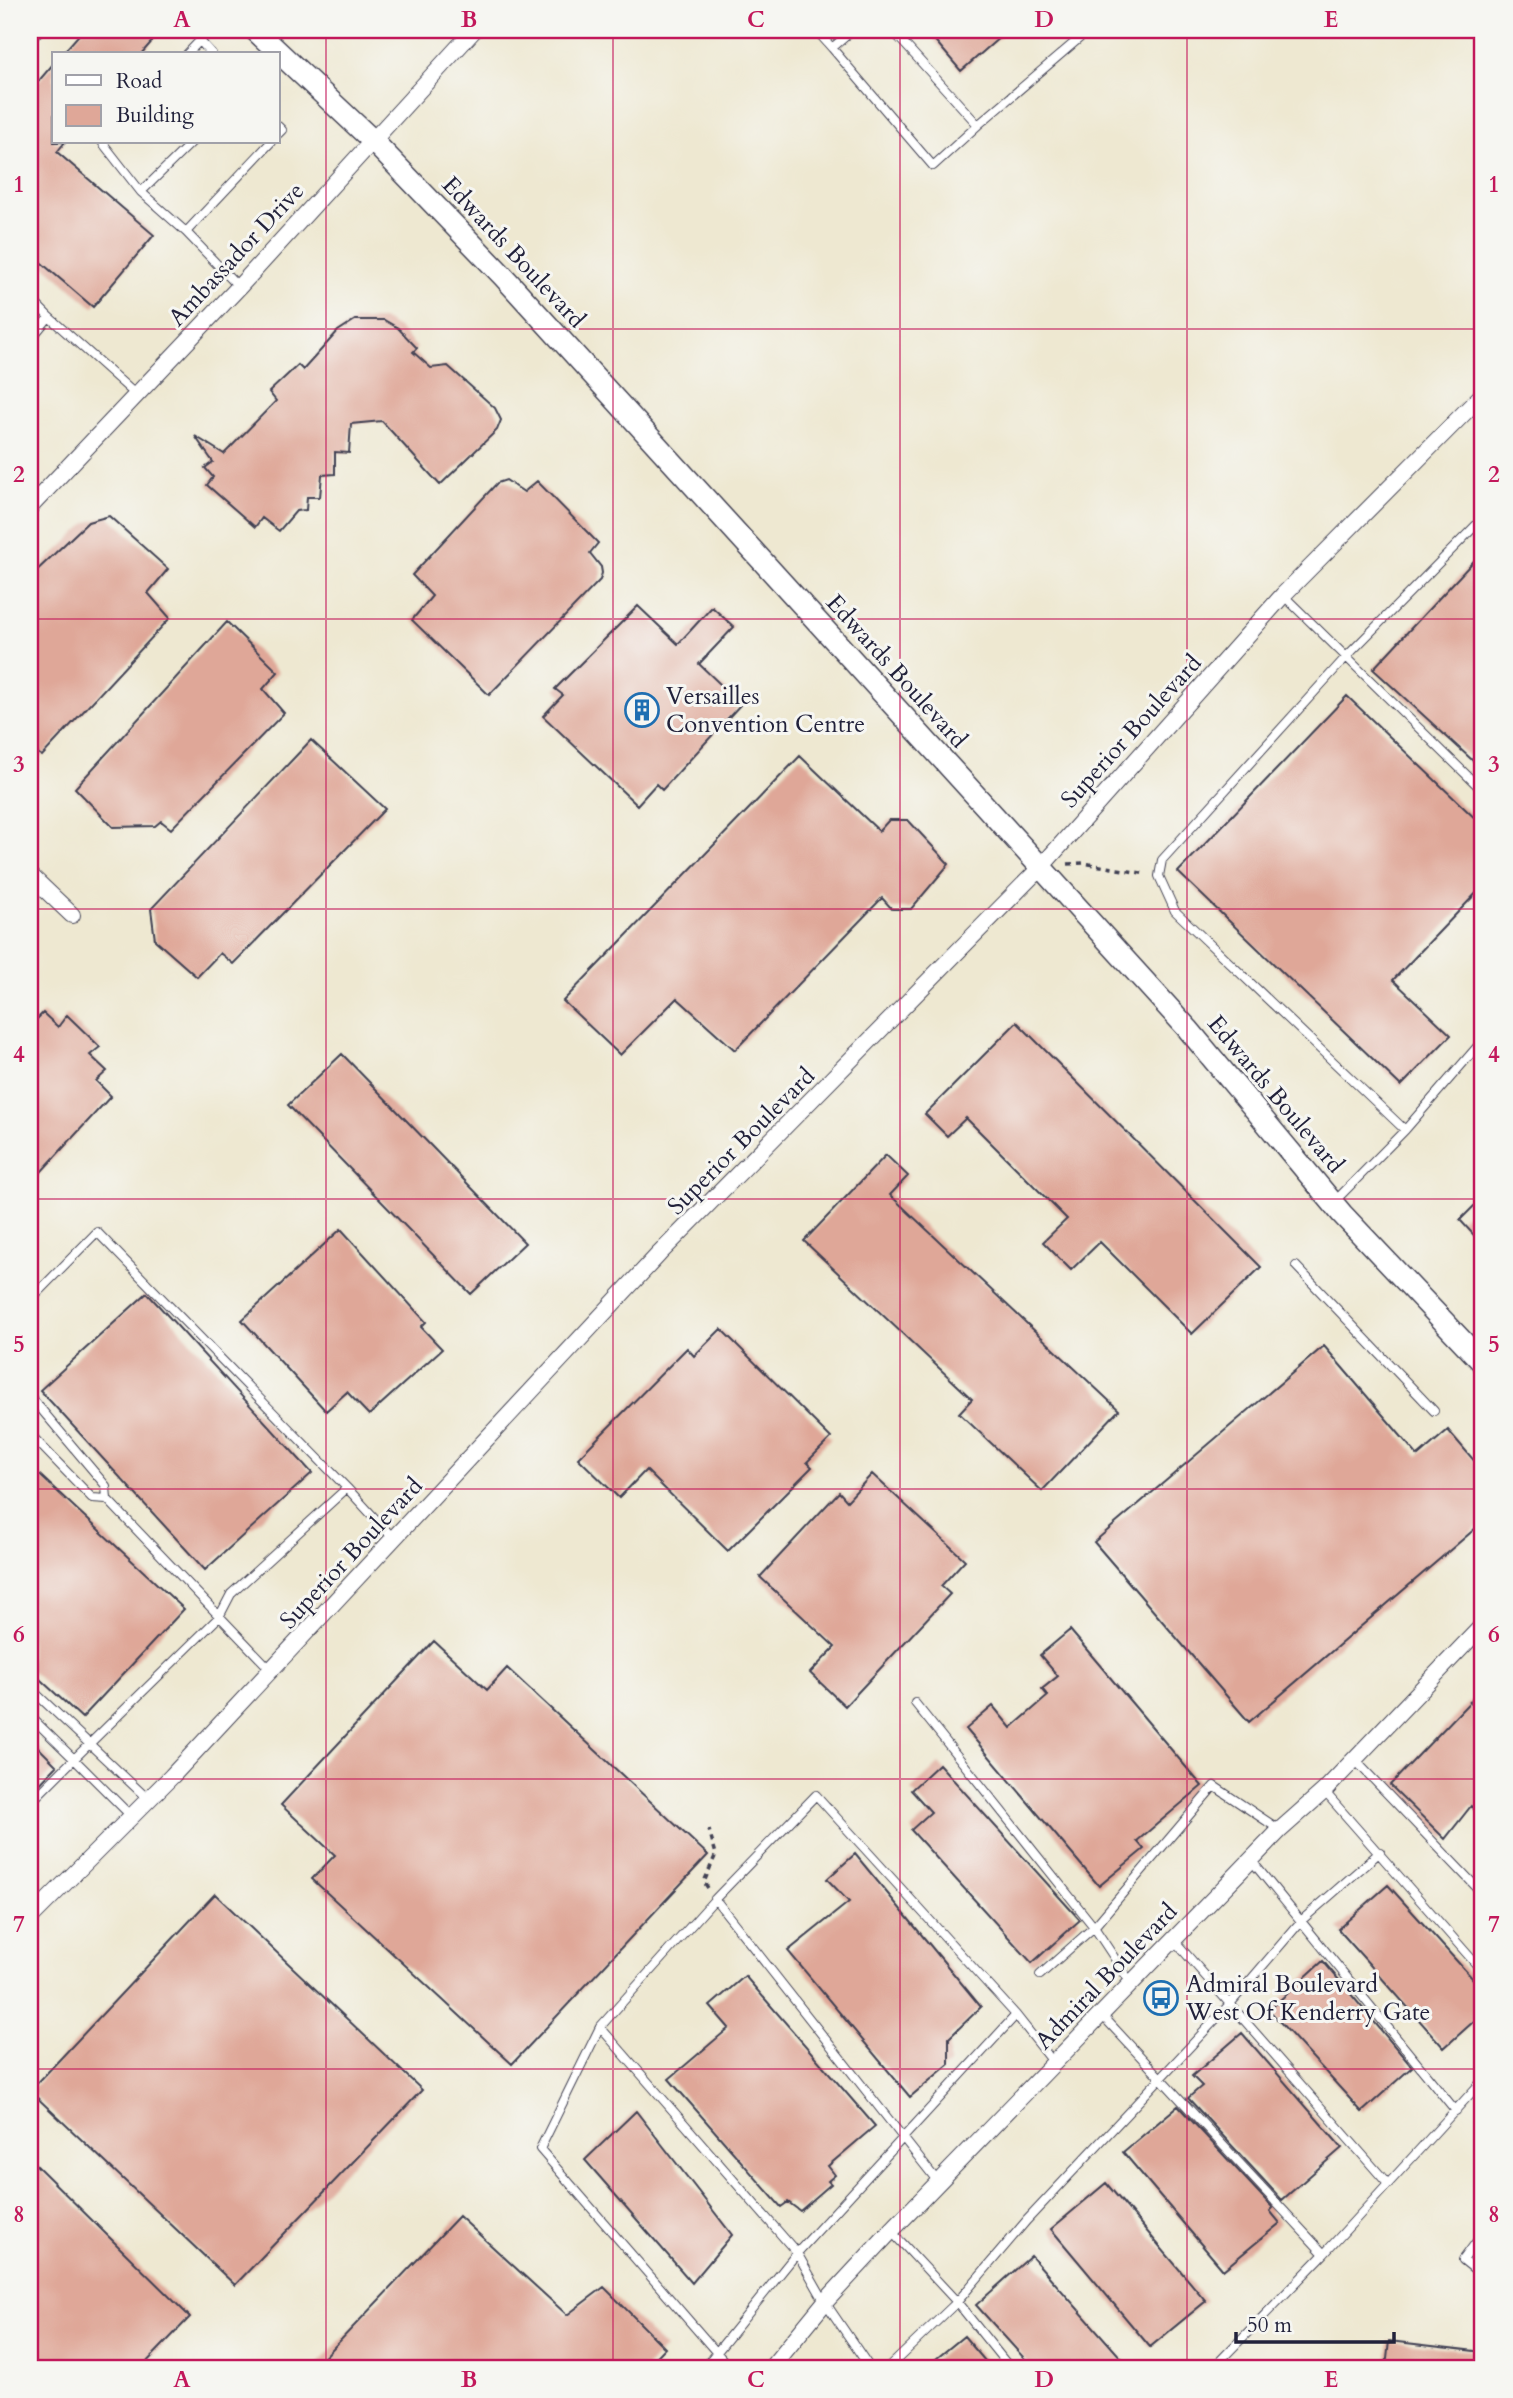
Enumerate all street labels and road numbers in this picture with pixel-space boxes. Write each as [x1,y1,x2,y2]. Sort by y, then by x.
street label: Edwards Boulevard [434,169,593,336]
street label: Ambassador Drive [161,175,312,334]
street label: Edwards Boulevard [819,587,975,756]
street label: Superior Boulevard [1054,647,1209,815]
street label: Edwards Boulevard [1200,1008,1352,1180]
street label: Superior Boulevard [660,1060,822,1222]
street label: Superior Boulevard [272,1470,430,1636]
street label: Admiral Boulevard [1028,1896,1185,2057]

